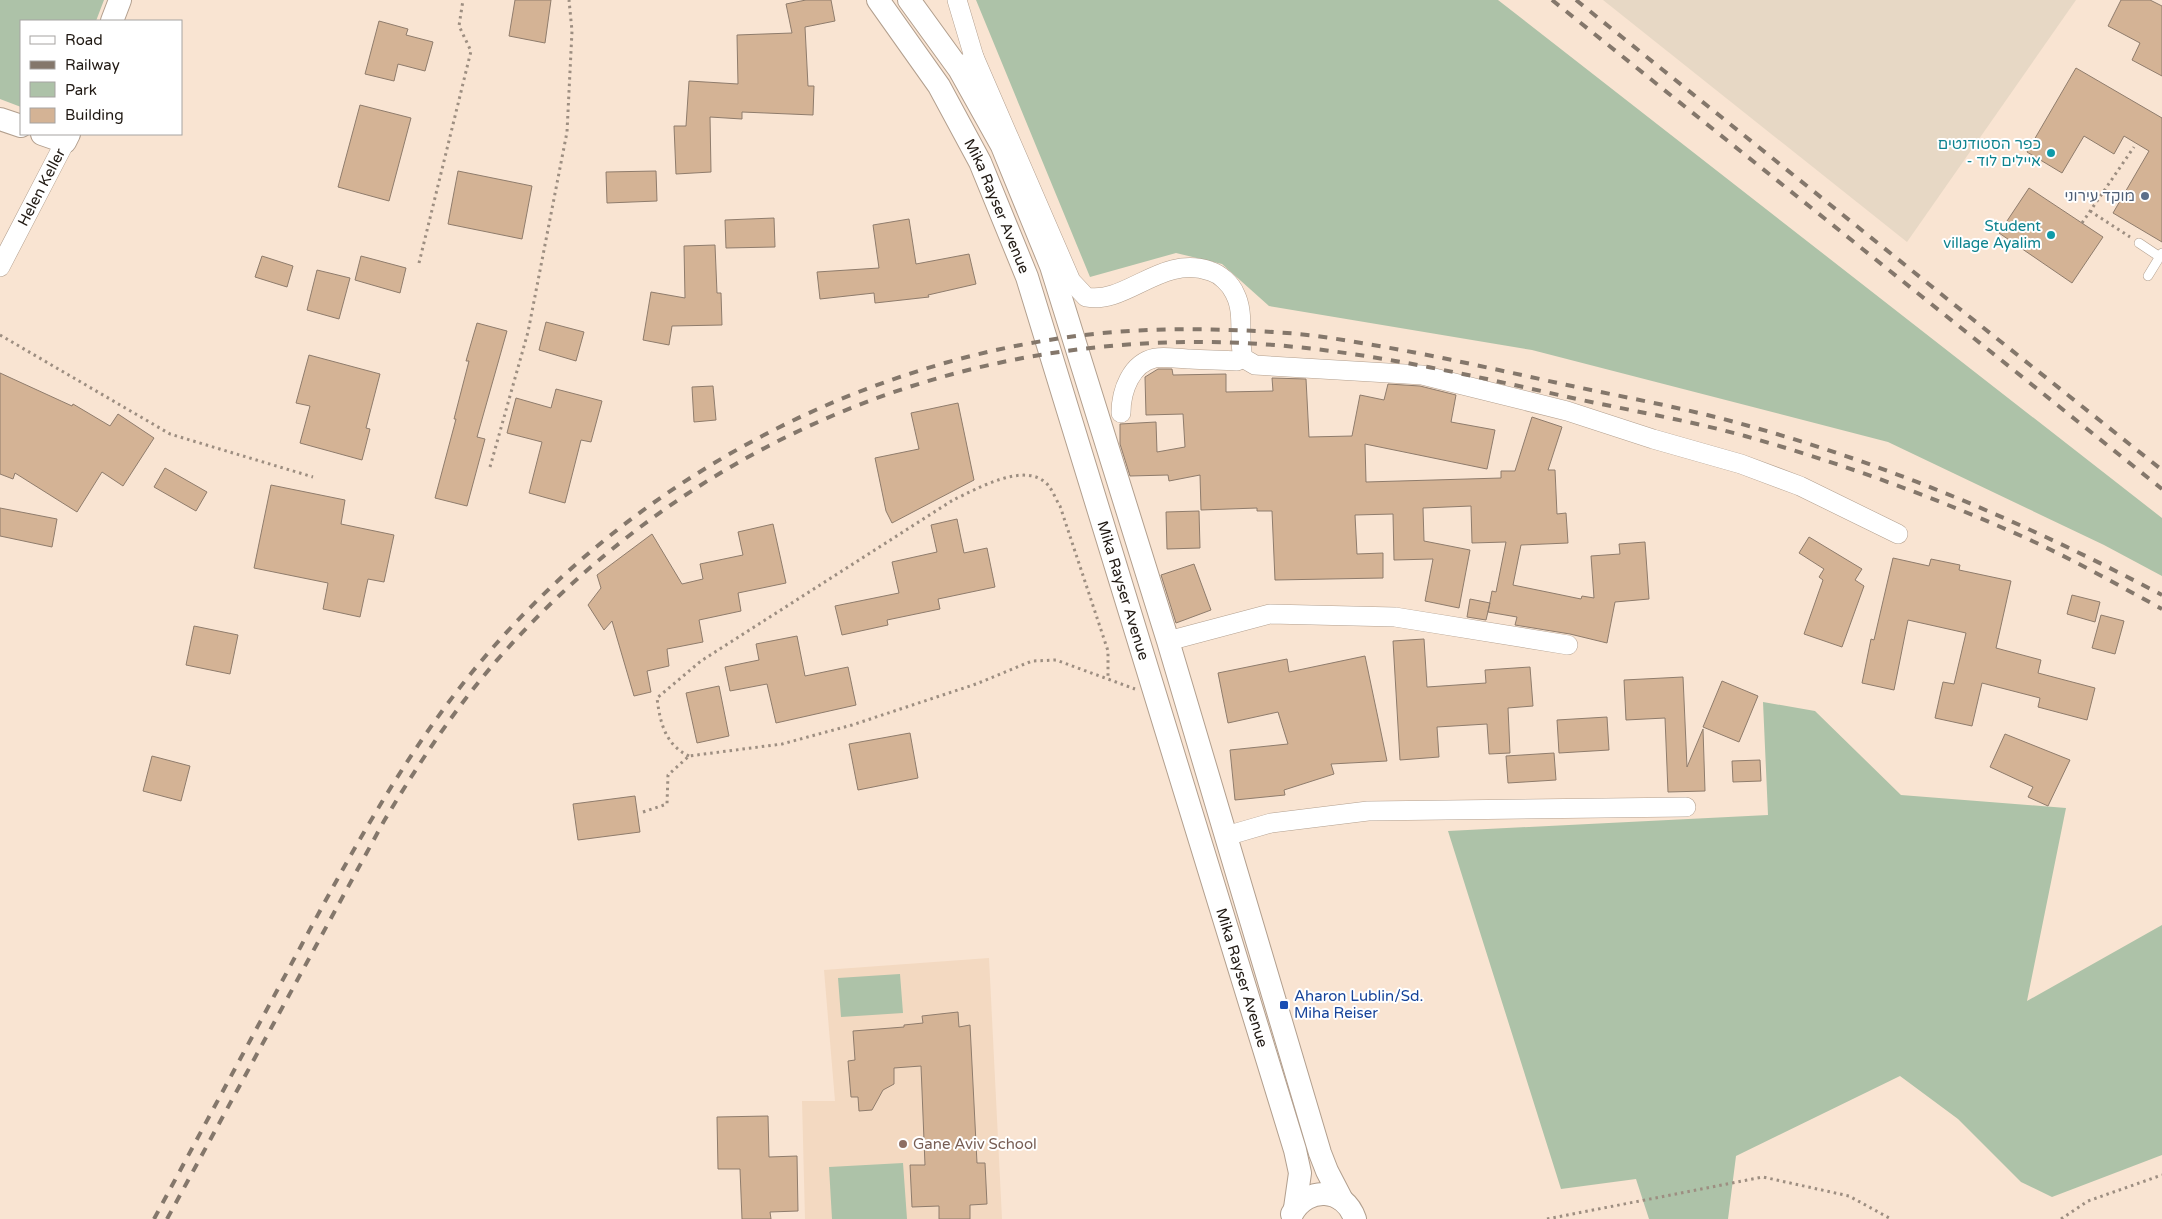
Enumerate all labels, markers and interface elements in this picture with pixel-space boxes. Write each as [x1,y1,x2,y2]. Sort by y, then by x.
legend [20,20,182,135]
text: Road [65,31,103,49]
text: Railway [65,56,120,74]
text: Park [65,81,97,99]
text: Building [65,106,124,124]
place label: כפר הסטודנטים - איילים לוד [1938,135,2041,170]
street label: Mika Rayser Avenue [960,136,1034,276]
street label: Helen Keller [14,145,69,229]
marker: כפר הסטודנטים - איילים לוד [2045,147,2057,159]
place label: מוקד עירוני [2064,187,2135,205]
marker: מוקד עירוני [2139,190,2151,202]
place label: Student village Ayalim [1943,217,2041,252]
marker: Student village Ayalim [2045,229,2057,241]
street label: Mika Rayser Avenue [1093,519,1153,662]
street label: Mika Rayser Avenue [1212,906,1272,1049]
place label: Aharon Lublin/Sd. Miha Reiser [1294,987,1423,1022]
marker: Aharon Lublin/Sd. Miha Reiser [1278,999,1290,1011]
place label: Gane Aviv School [913,1135,1037,1153]
marker: Gane Aviv School [897,1138,909,1150]

